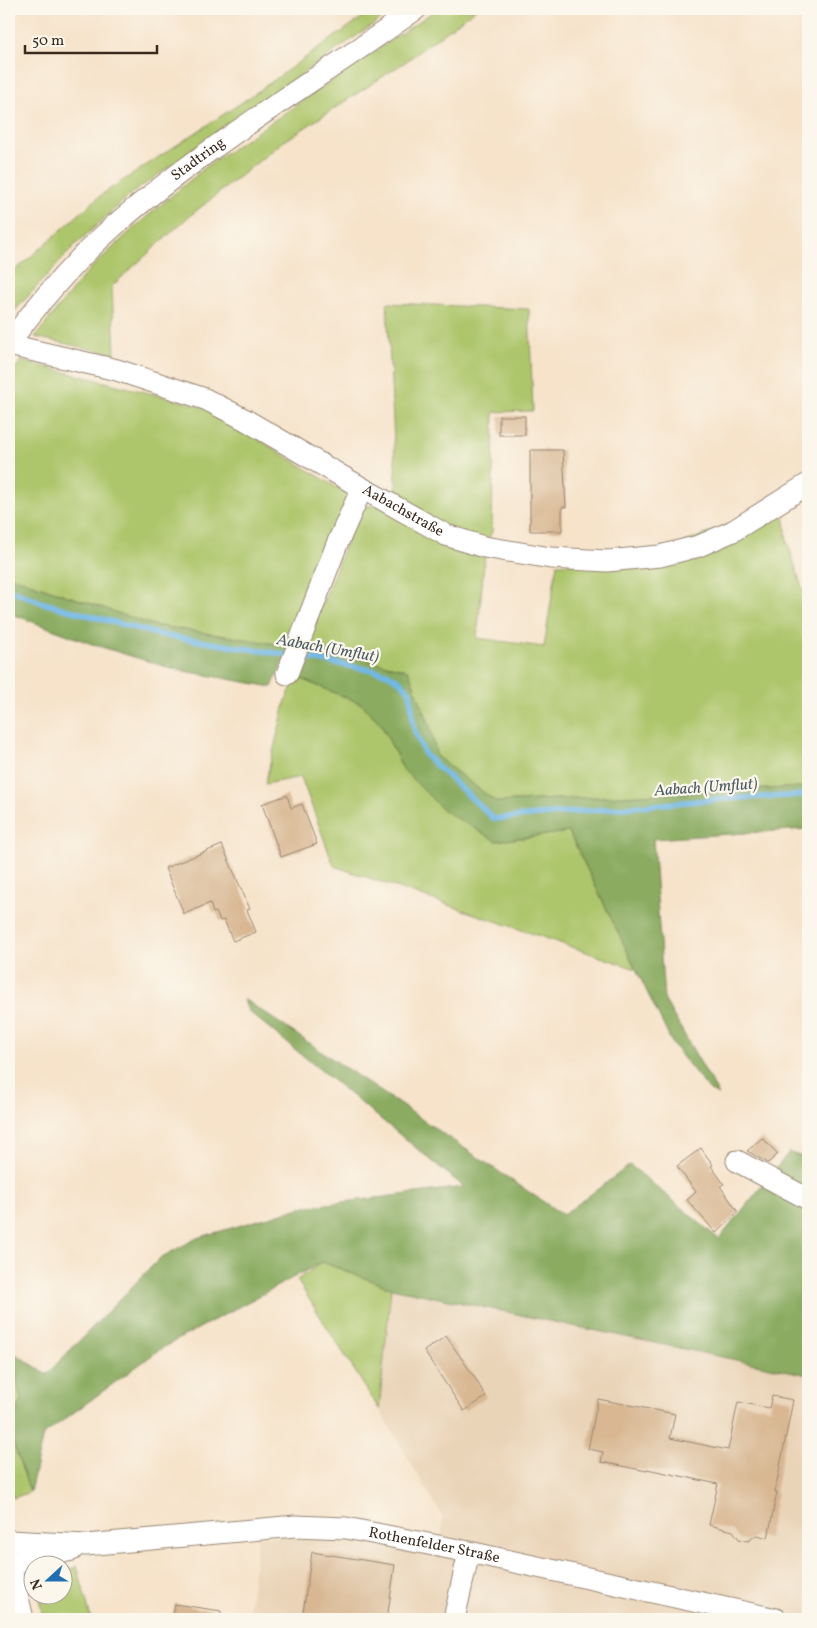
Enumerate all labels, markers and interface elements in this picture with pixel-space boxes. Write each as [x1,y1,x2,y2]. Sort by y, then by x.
scale bar [25,22,158,54]
text: 50 m [32,31,64,52]
street label: Stadtring [167,132,230,186]
street label: Aabachstraße [358,480,448,542]
water label: Aabach (Umflut) [274,629,381,669]
water label: Aabach (Umflut) [653,773,759,803]
street label: Rothenfelder Straße [367,1522,502,1569]
north arrow [22,1556,72,1606]
text: N [27,1576,48,1592]

